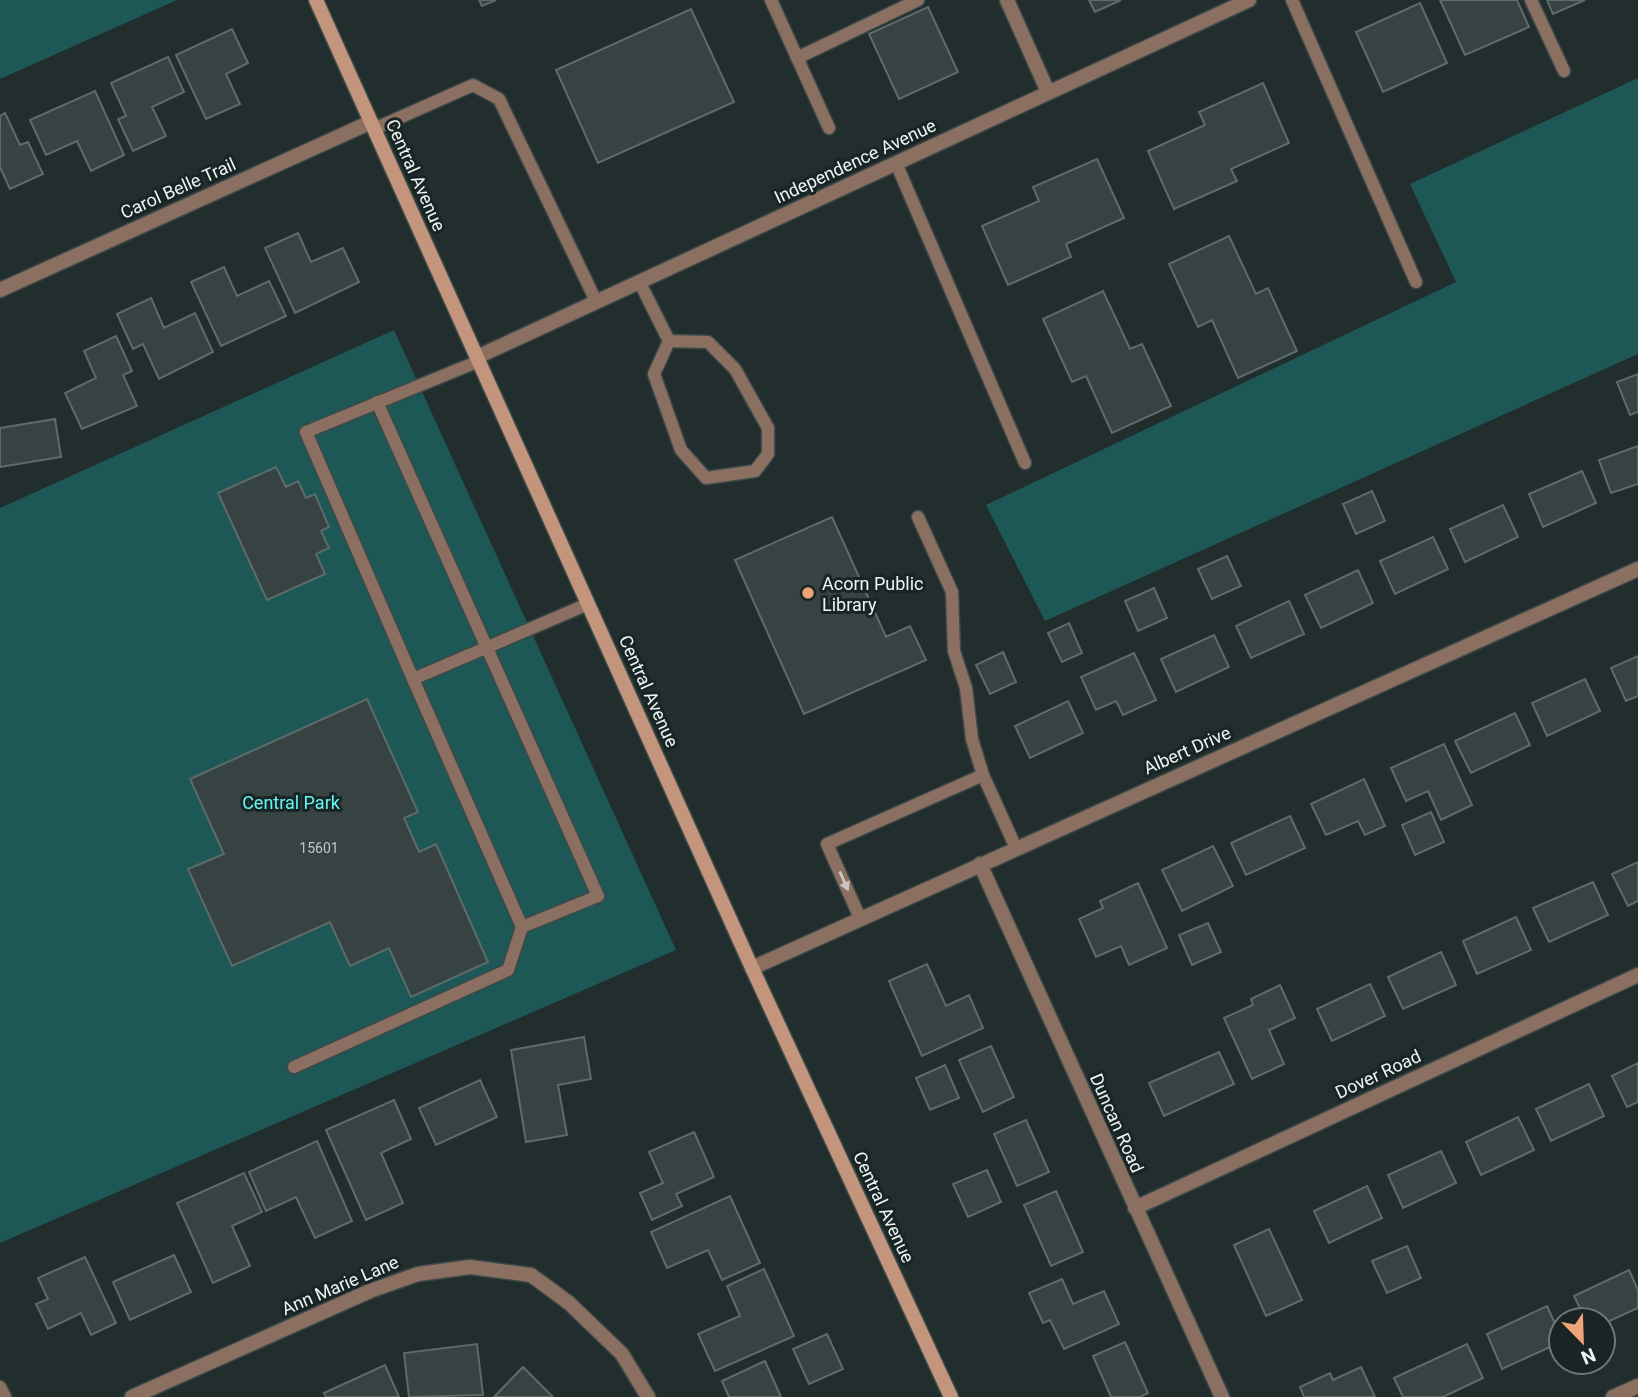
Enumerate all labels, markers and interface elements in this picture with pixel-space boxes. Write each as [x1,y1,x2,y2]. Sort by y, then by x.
street label: Independence Avenue [771,114,939,208]
street label: Central Avenue [382,116,450,234]
street label: Carol Belle Trail [117,153,239,223]
place label: Acorn Public Library [822,573,924,615]
marker: Acorn Public Library [800,585,816,601]
street label: Central Avenue [615,632,683,750]
street label: Albert Drive [1140,721,1234,779]
park label: Central Park [242,792,341,813]
house number: 15601 [299,840,339,856]
one-way arrow [839,871,850,892]
street label: Dover Road [1332,1045,1424,1103]
street label: Duncan Road [1086,1070,1148,1176]
street label: Central Avenue [849,1148,919,1266]
street label: Ann Marie Lane [278,1251,402,1319]
north arrow [1547,1306,1617,1376]
text: N [1578,1343,1599,1369]

